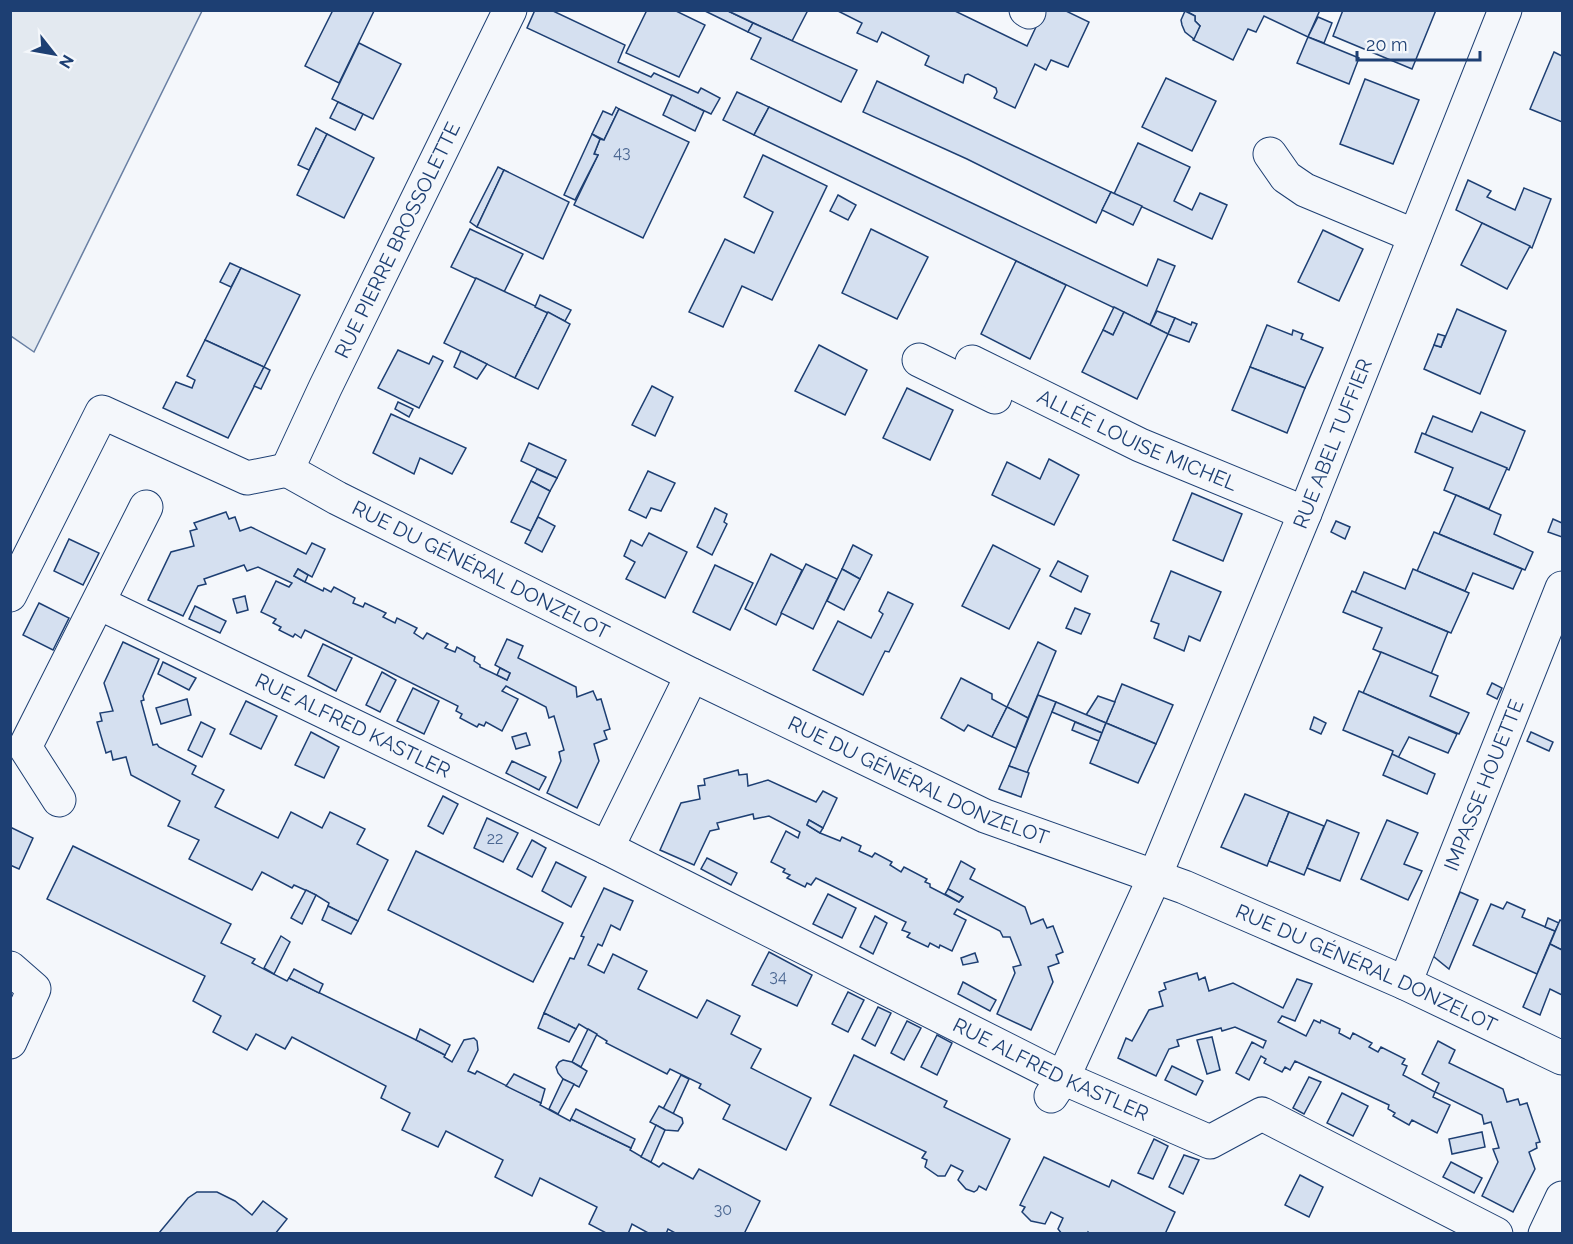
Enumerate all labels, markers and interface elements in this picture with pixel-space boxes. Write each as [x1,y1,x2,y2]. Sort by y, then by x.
north arrow [24,24,84,84]
scale bar [1357,24,1480,62]
text: 20 m [1366,34,1408,55]
text: N [55,51,78,72]
street label: RUE PIERRE BROSSOLETTE [330,118,465,362]
house number: 43 [613,143,631,162]
street label: RUE ABEL TUFFIER [1288,355,1377,532]
street label: ALLÉE LOUISE MICHEL [1034,384,1241,496]
street label: RUE DU GÉNÉRAL DONZELOT [348,496,613,644]
street label: RUE ALFRED KASTLER [251,668,455,783]
street label: IMPASSE HOUETTE [1439,696,1529,874]
street label: RUE DU GÉNÉRAL DONZELOT [784,711,1052,850]
house number: 22 [487,829,503,848]
street label: RUE DU GÉNÉRAL DONZELOT [1232,899,1501,1037]
house number: 34 [769,967,787,986]
street label: RUE ALFRED KASTLER [949,1012,1152,1126]
house number: 30 [714,1200,732,1219]

